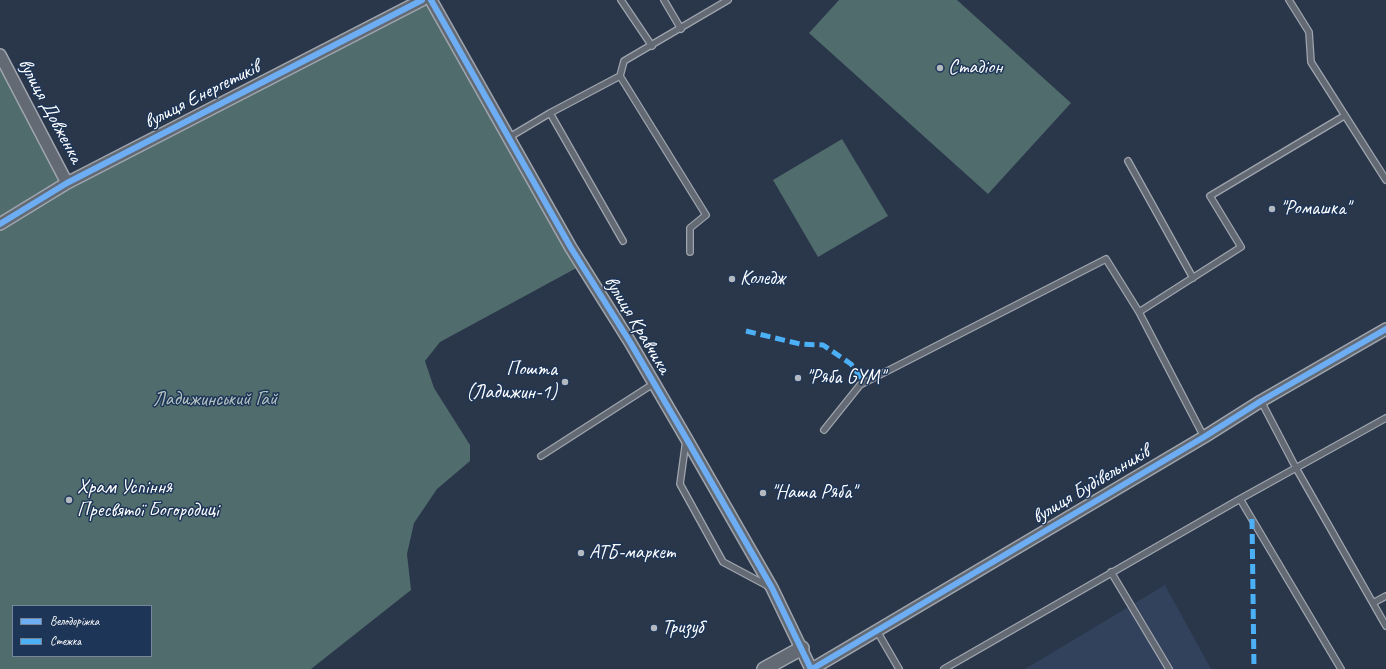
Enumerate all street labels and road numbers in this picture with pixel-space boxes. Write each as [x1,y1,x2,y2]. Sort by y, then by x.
street label: вулиця Довженка [12,54,88,168]
street label: вулиця Енергетиків [140,56,264,134]
street label: вулиця Кравчика [598,272,676,378]
street label: вулиця Будівельників [1028,440,1154,530]

